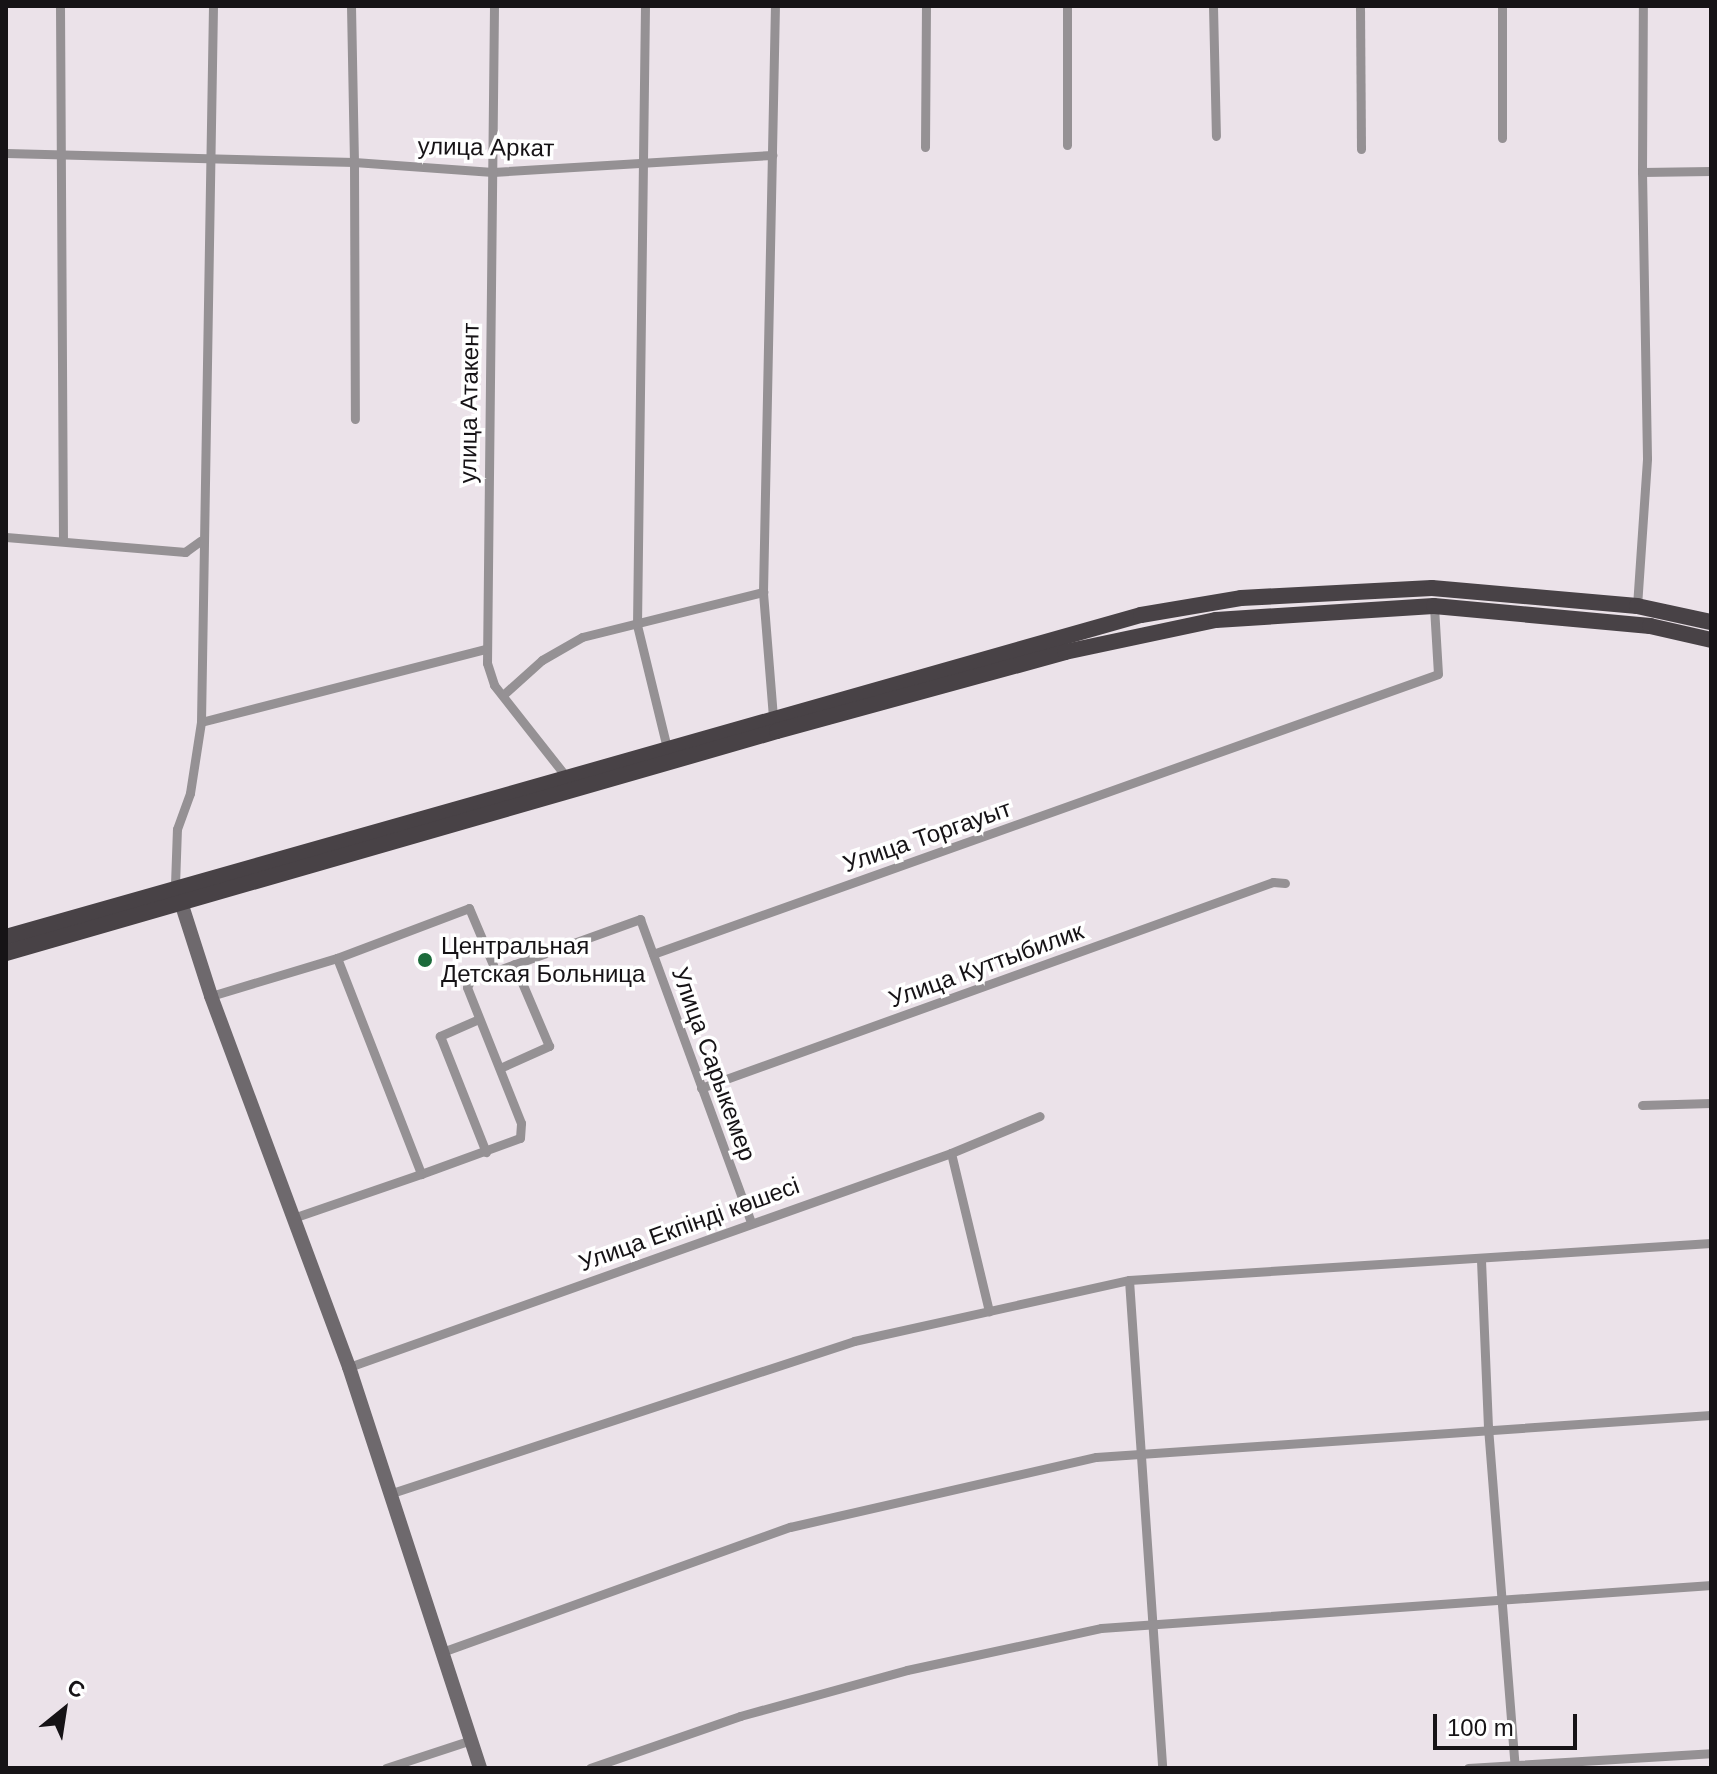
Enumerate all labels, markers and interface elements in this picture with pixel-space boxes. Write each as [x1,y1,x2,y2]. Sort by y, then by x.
street label: улица Аркат [417,131,555,163]
street label: улица Атакент [453,322,485,484]
street label: Улица Торгауыт [839,794,1015,878]
street label: Улица Куттыбилик [885,916,1087,1014]
place label: Центральная Детская Больница [441,932,645,988]
marker: Центральная Детская Больница [416,951,434,969]
street label: Улица Сарыкемер [666,963,762,1165]
street label: Улица Екпінді көшесі [575,1171,803,1277]
north arrow [24,1670,104,1750]
text: С [63,1674,89,1704]
scale bar [1437,1698,1581,1748]
text: 100 m [1447,1714,1514,1741]

